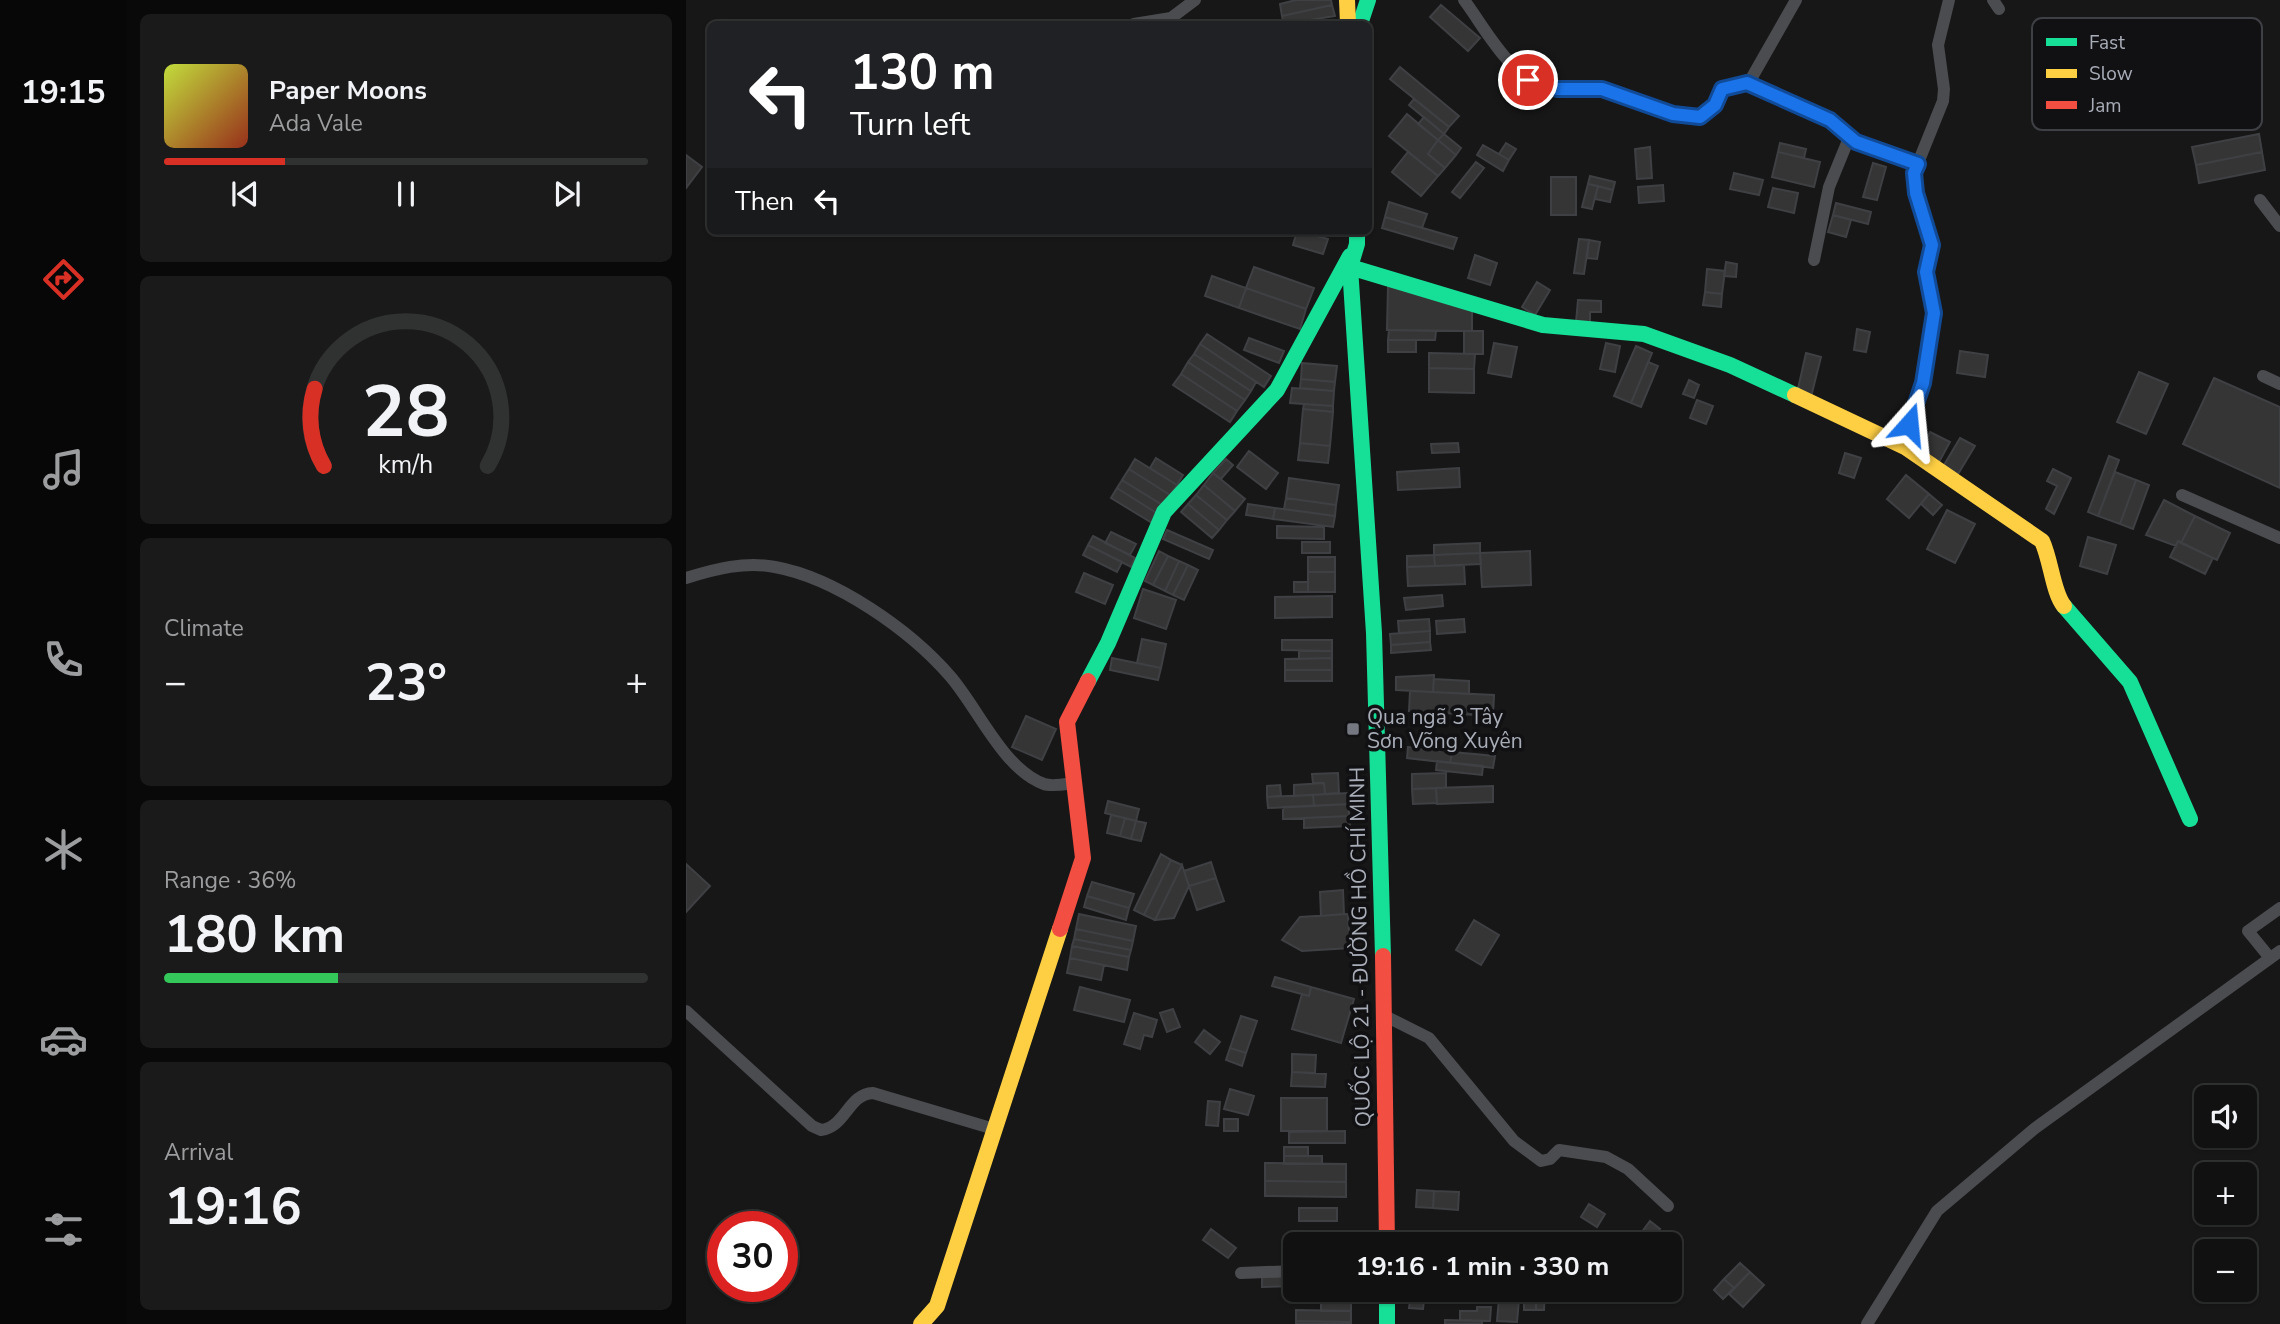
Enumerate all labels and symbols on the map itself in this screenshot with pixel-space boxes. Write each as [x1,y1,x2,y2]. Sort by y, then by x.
legend [2032,18,2262,130]
text: Fast [2089,30,2125,56]
pin [1498,50,1558,110]
text: Slow [2089,61,2133,87]
text: Jam [2088,93,2122,119]
position arrow [1872,387,1946,461]
place label: Qua ngã 3 Tây Sơn Võng Xuyên [1367,703,1523,755]
marker: Qua ngã 3 Tây Sơn Võng Xuyên [1345,721,1361,737]
street label: QUỐC LỘ 21 - ĐƯỜNG HỒ CHÍ MINH [1341,767,1377,1127]
speed limit sign: 30 [707,1211,798,1302]

